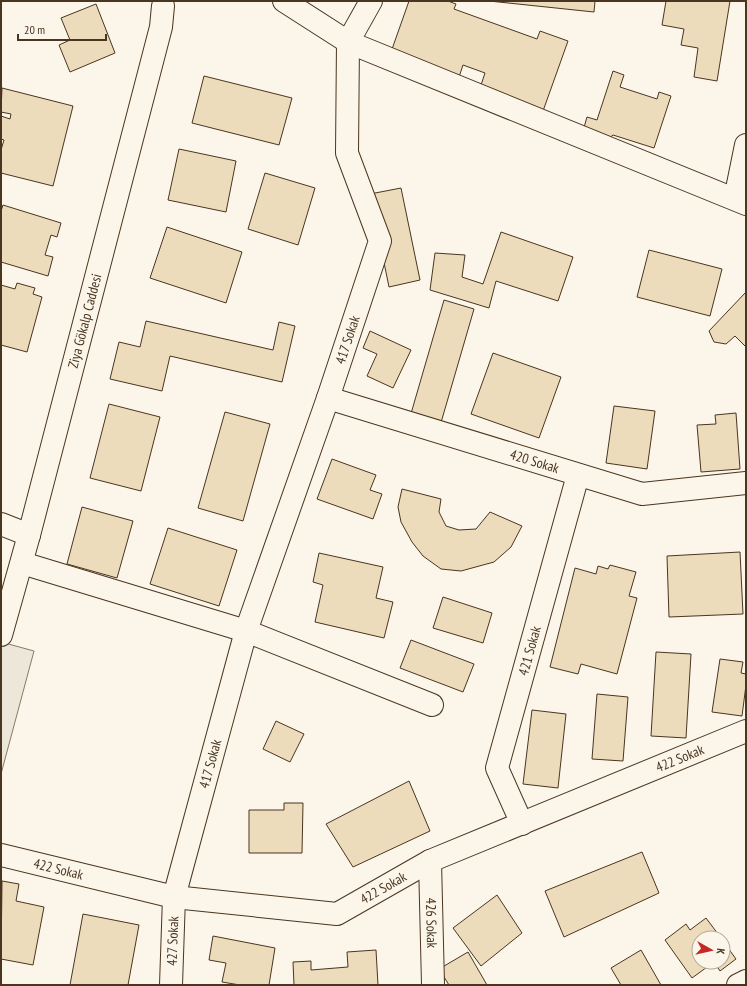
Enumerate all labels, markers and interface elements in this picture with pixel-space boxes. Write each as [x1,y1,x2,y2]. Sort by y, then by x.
scale bar [18,16,106,42]
text: 20 m [24,22,45,37]
street label: Ziya Gökalp Caddesi [64,272,106,370]
street label: 417 Sokak [331,313,364,366]
street label: 420 Sokak [508,445,562,477]
street label: 421 Sokak [514,623,545,677]
street label: 417 Sokak [195,737,225,790]
street label: 422 Sokak [653,740,707,776]
street label: 422 Sokak [32,854,86,884]
street label: 422 Sokak [357,867,410,908]
street label: 426 Sokak [422,898,441,949]
street label: 427 Sokak [163,915,182,966]
north arrow [691,930,731,970]
text: K [714,948,728,955]

